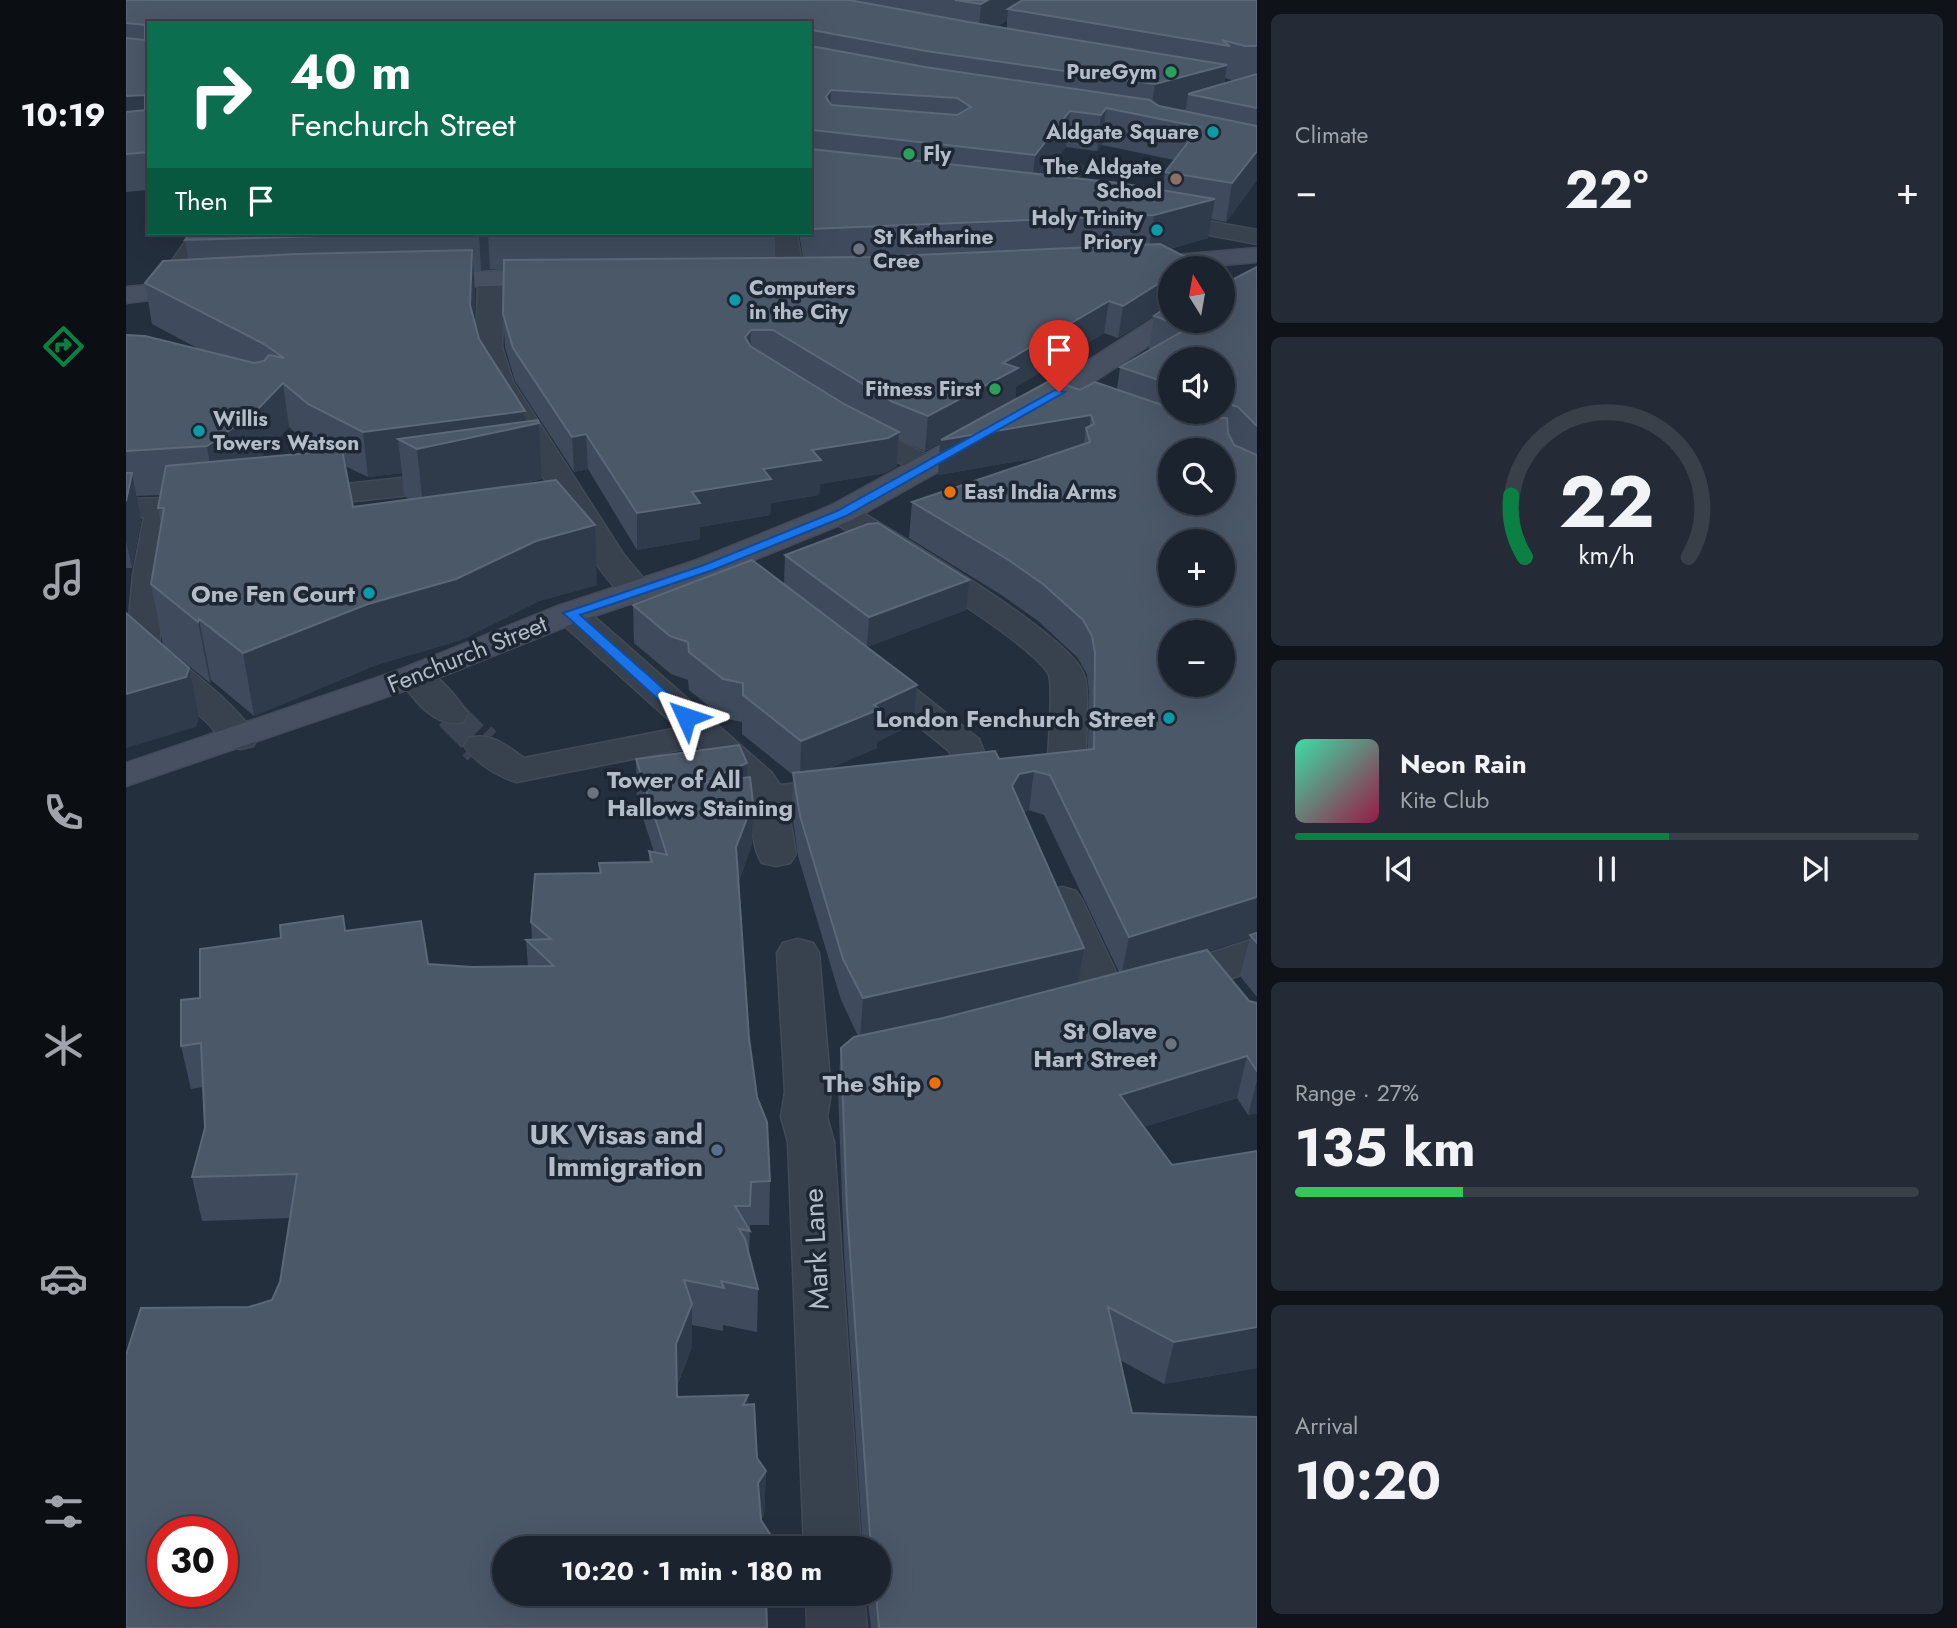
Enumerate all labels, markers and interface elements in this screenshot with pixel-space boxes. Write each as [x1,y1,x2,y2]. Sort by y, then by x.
text: 40 m [290,37,412,107]
icon: right [175,49,266,140]
place label: PureGym [1066,57,1157,87]
marker: PureGym [1163,64,1179,80]
text: 10:19 [20,92,106,138]
text: Fenchurch Street [290,102,516,148]
place label: Aldgate Square [1045,117,1199,147]
text: Climate [1295,118,1368,152]
marker: Aldgate Square [1205,124,1221,140]
place label: Fly [923,139,952,169]
marker: Fly [901,146,917,162]
place label: The Aldgate School [1043,152,1162,206]
text: 22° [1565,152,1648,228]
text: − [1295,163,1317,218]
text: + [1896,163,1919,218]
marker: The Aldgate School [1168,171,1184,187]
text: Then [175,182,228,220]
icon: arrive [242,182,280,220]
place label: Holy Trinity Priory [1031,203,1144,257]
place label: St Katharine Cree [873,222,994,276]
marker: Holy Trinity Priory [1149,222,1165,238]
marker: St Katharine Cree [851,241,867,257]
north arrow [1158,256,1236,332]
map controls [1158,256,1235,697]
place label: Computers in the City [749,273,856,327]
marker: Computers in the City [727,292,743,308]
pin [1029,320,1089,392]
icon: directions [39,322,88,371]
icon: arrive [1040,331,1078,369]
button: sound [1158,347,1235,424]
place label: Fitness First [865,374,981,404]
marker: Fitness First [987,381,1003,397]
place label: Willis Towers Watson [213,404,359,458]
marker: Willis Towers Watson [191,423,207,439]
button: search [1158,438,1235,515]
text: 22 [1559,450,1655,555]
place label: East India Arms [964,477,1117,507]
marker: East India Arms [942,484,958,500]
button: + [1158,529,1235,606]
text: km/h [1579,537,1635,573]
icon: music [39,555,88,604]
place label: One Fen Court [191,576,355,611]
marker: One Fen Court [361,585,377,601]
street label: Fenchurch Street [382,606,552,702]
button: − [1158,620,1235,697]
position arrow [649,680,723,754]
place label: London Fenchurch Street [875,701,1155,736]
marker: London Fenchurch Street [1161,710,1177,726]
text: Neon Rain [1400,745,1527,783]
place label: Tower of All Hallows Staining [607,762,793,825]
text: Kite Club [1400,783,1489,817]
marker: Tower of All Hallows Staining [585,785,601,801]
icon: phone [39,788,88,837]
icon: previous [1380,850,1418,888]
icon: pause [1588,850,1626,888]
icon: next [1796,850,1834,888]
place label: St Olave Hart Street [1033,1013,1157,1076]
icon: climate [39,1021,88,1070]
marker: St Olave Hart Street [1163,1036,1179,1052]
place label: The Ship [823,1066,921,1101]
marker: The Ship [927,1075,943,1091]
text: Range · 27% [1295,1076,1419,1110]
text: 135 km [1295,1110,1476,1186]
place label: UK Visas and Immigration [530,1114,703,1187]
marker: UK Visas and Immigration [709,1142,725,1158]
street label: Mark Lane [792,1187,840,1311]
icon: car [39,1254,88,1303]
text: Arrival [1295,1409,1358,1443]
text: 10:20 [1295,1443,1441,1519]
icon: filters [39,1487,88,1536]
speed limit sign: 30 [147,1516,238,1607]
text: 10:20 · 1 min · 180 m [561,1552,822,1590]

